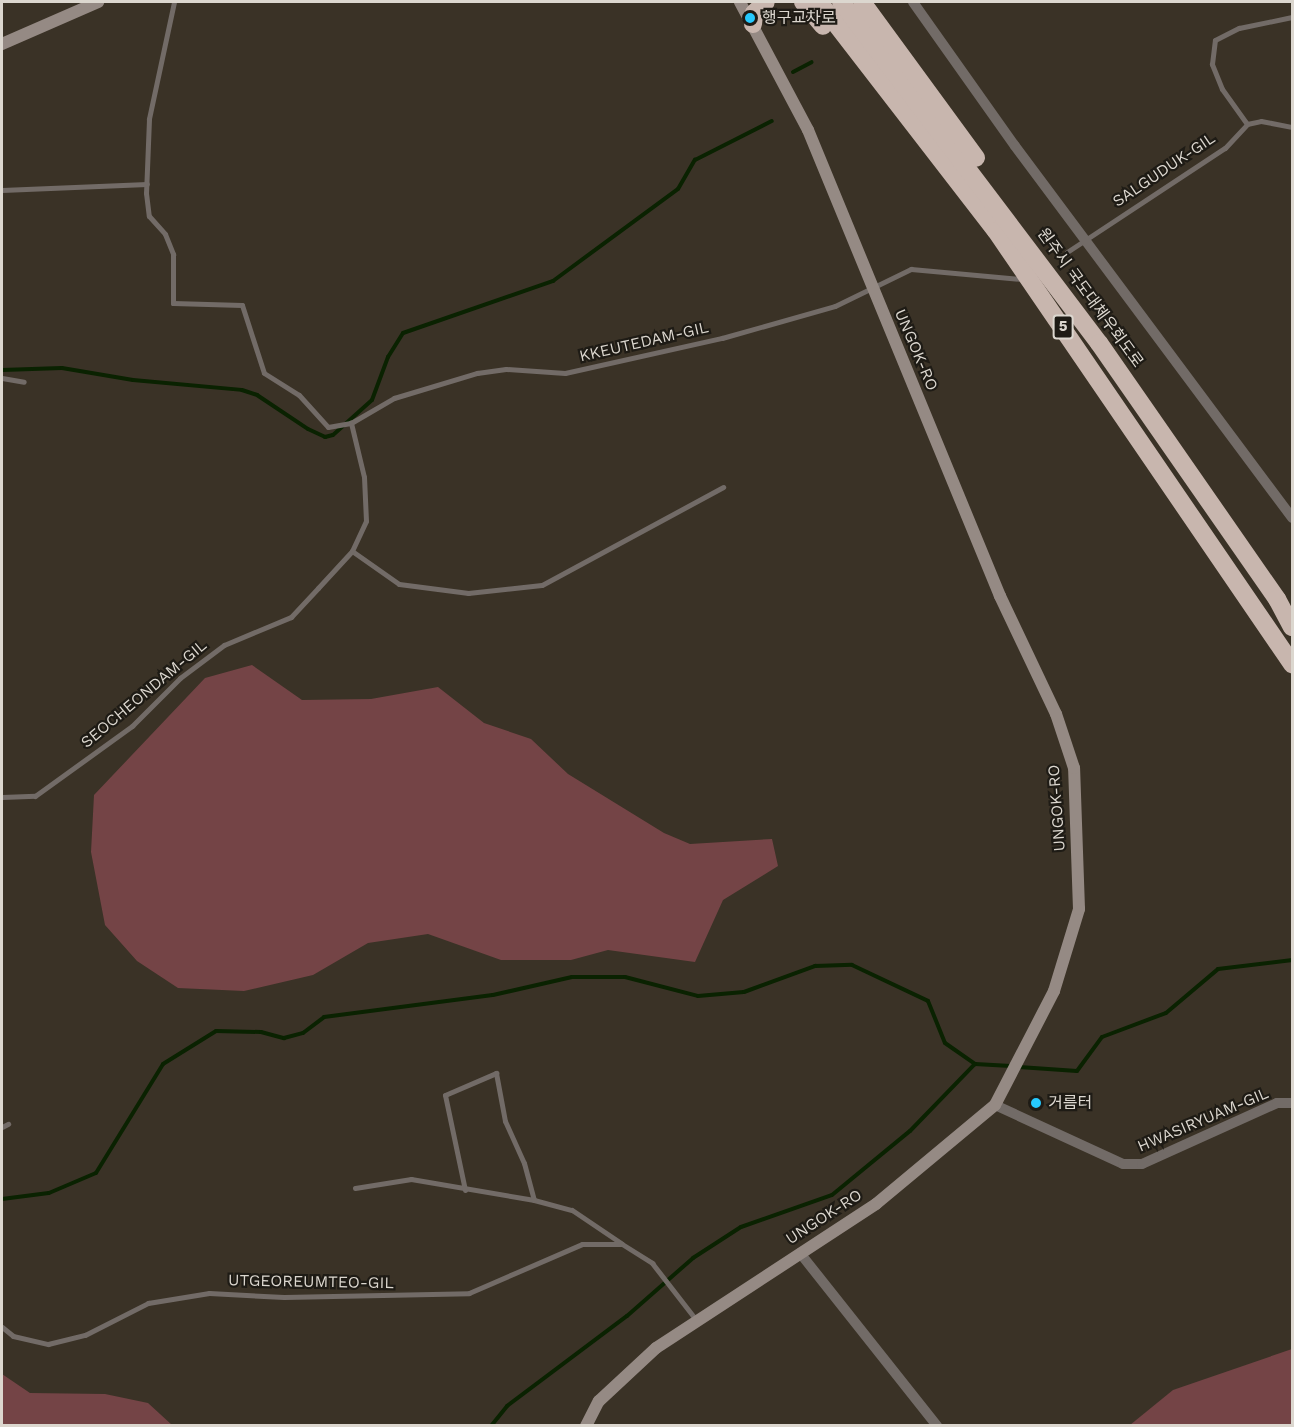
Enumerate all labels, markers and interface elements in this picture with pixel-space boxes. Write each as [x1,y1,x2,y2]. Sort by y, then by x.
place label: 행구교차로 [762,8,836,28]
marker: 행구교차로 [743,11,757,25]
street label: SALGUDUK-GIL [1109,129,1219,211]
street label: 원주시 국도대체우회도로 [1033,225,1147,371]
street label: UNGOK-RO [890,306,942,394]
road number: 5 [1052,315,1074,339]
street label: KKEUTEDAM-GIL [578,318,710,366]
street label: SEOCHEONDAM-GIL [77,636,211,752]
street label: UNGOK-RO [1044,764,1070,852]
street label: HWASIRYUAM-GIL [1135,1084,1271,1156]
place label: 거름터 [1048,1093,1092,1113]
marker: 거름터 [1029,1096,1043,1110]
street label: UNGOK-RO [782,1185,866,1249]
street label: UTGEOREUMTEO-GIL [228,1271,394,1293]

